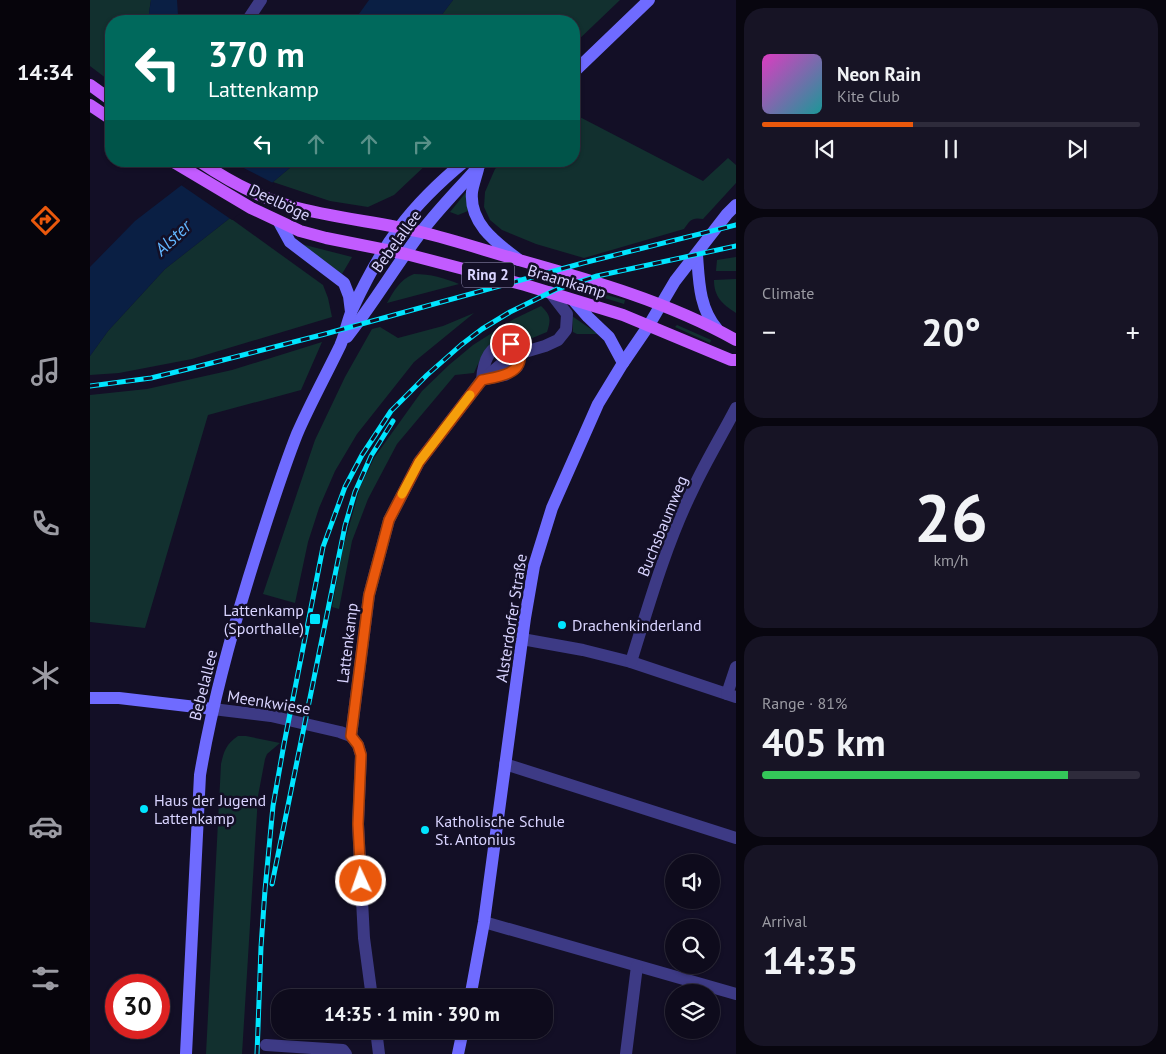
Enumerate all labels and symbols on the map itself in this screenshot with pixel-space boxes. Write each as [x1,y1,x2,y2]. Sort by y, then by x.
street label: Deelböge [246,179,314,225]
street label: Bebelallee [367,206,425,276]
water label: Alster [149,214,197,261]
street label: Braamkamp [525,260,609,302]
road number: Ring 2 [462,262,514,288]
pin [490,323,532,365]
street label: Buchsbaumweg [633,473,691,579]
street label: Alsterdorfer Straße [491,552,531,684]
place label: Lattenkamp (Sporthalle) [223,600,304,638]
street label: Lattenkamp [332,602,362,684]
marker: Lattenkamp (Sporthalle) [308,612,322,626]
place label: Drachenkinderland [572,615,702,635]
marker: Drachenkinderland [556,619,568,631]
street label: Bebelallee [185,648,221,722]
street label: Meenkwiese [226,686,312,718]
place label: Haus der Jugend Lattenkamp [154,790,266,828]
marker: Haus der Jugend Lattenkamp [138,803,150,815]
place label: Katholische Schule St. Antonius [435,811,565,849]
marker: Katholische Schule St. Antonius [419,824,431,836]
position arrow [334,854,386,906]
speed limit sign: 30 [105,974,170,1039]

